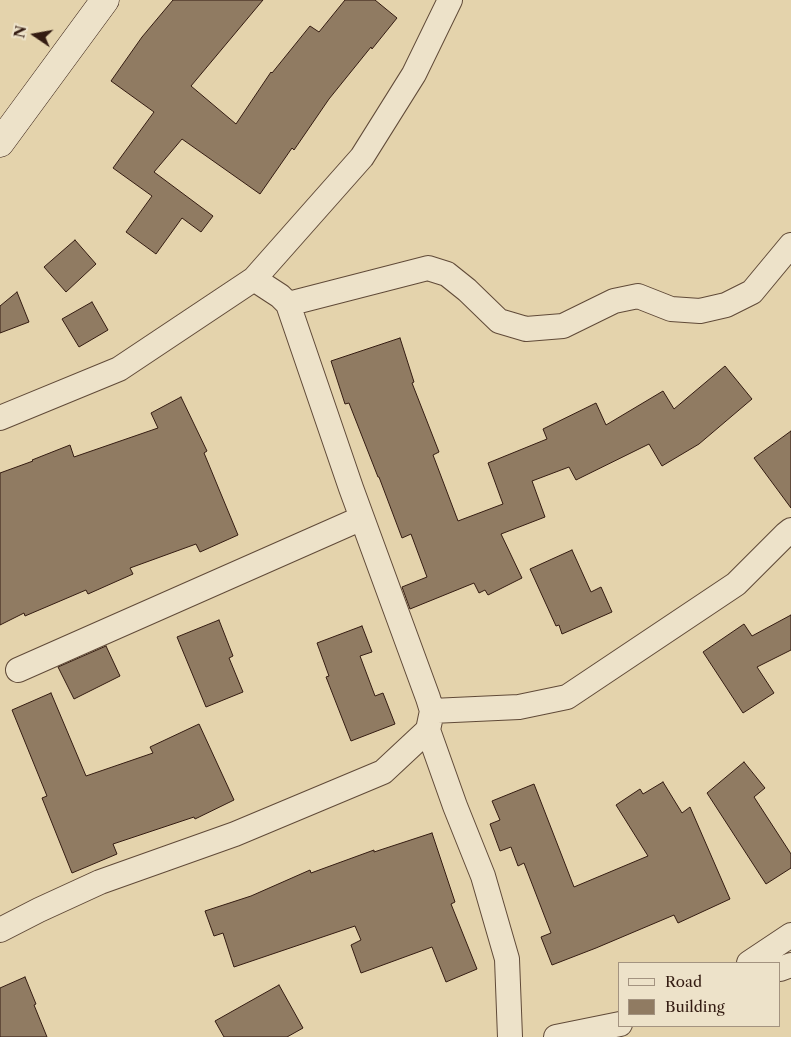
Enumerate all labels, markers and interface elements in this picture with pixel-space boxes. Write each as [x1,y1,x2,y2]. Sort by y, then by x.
north arrow [10,10,60,60]
text: N [10,24,30,40]
legend [618,962,781,1027]
text: Road [665,972,702,991]
text: Building [665,997,725,1016]

